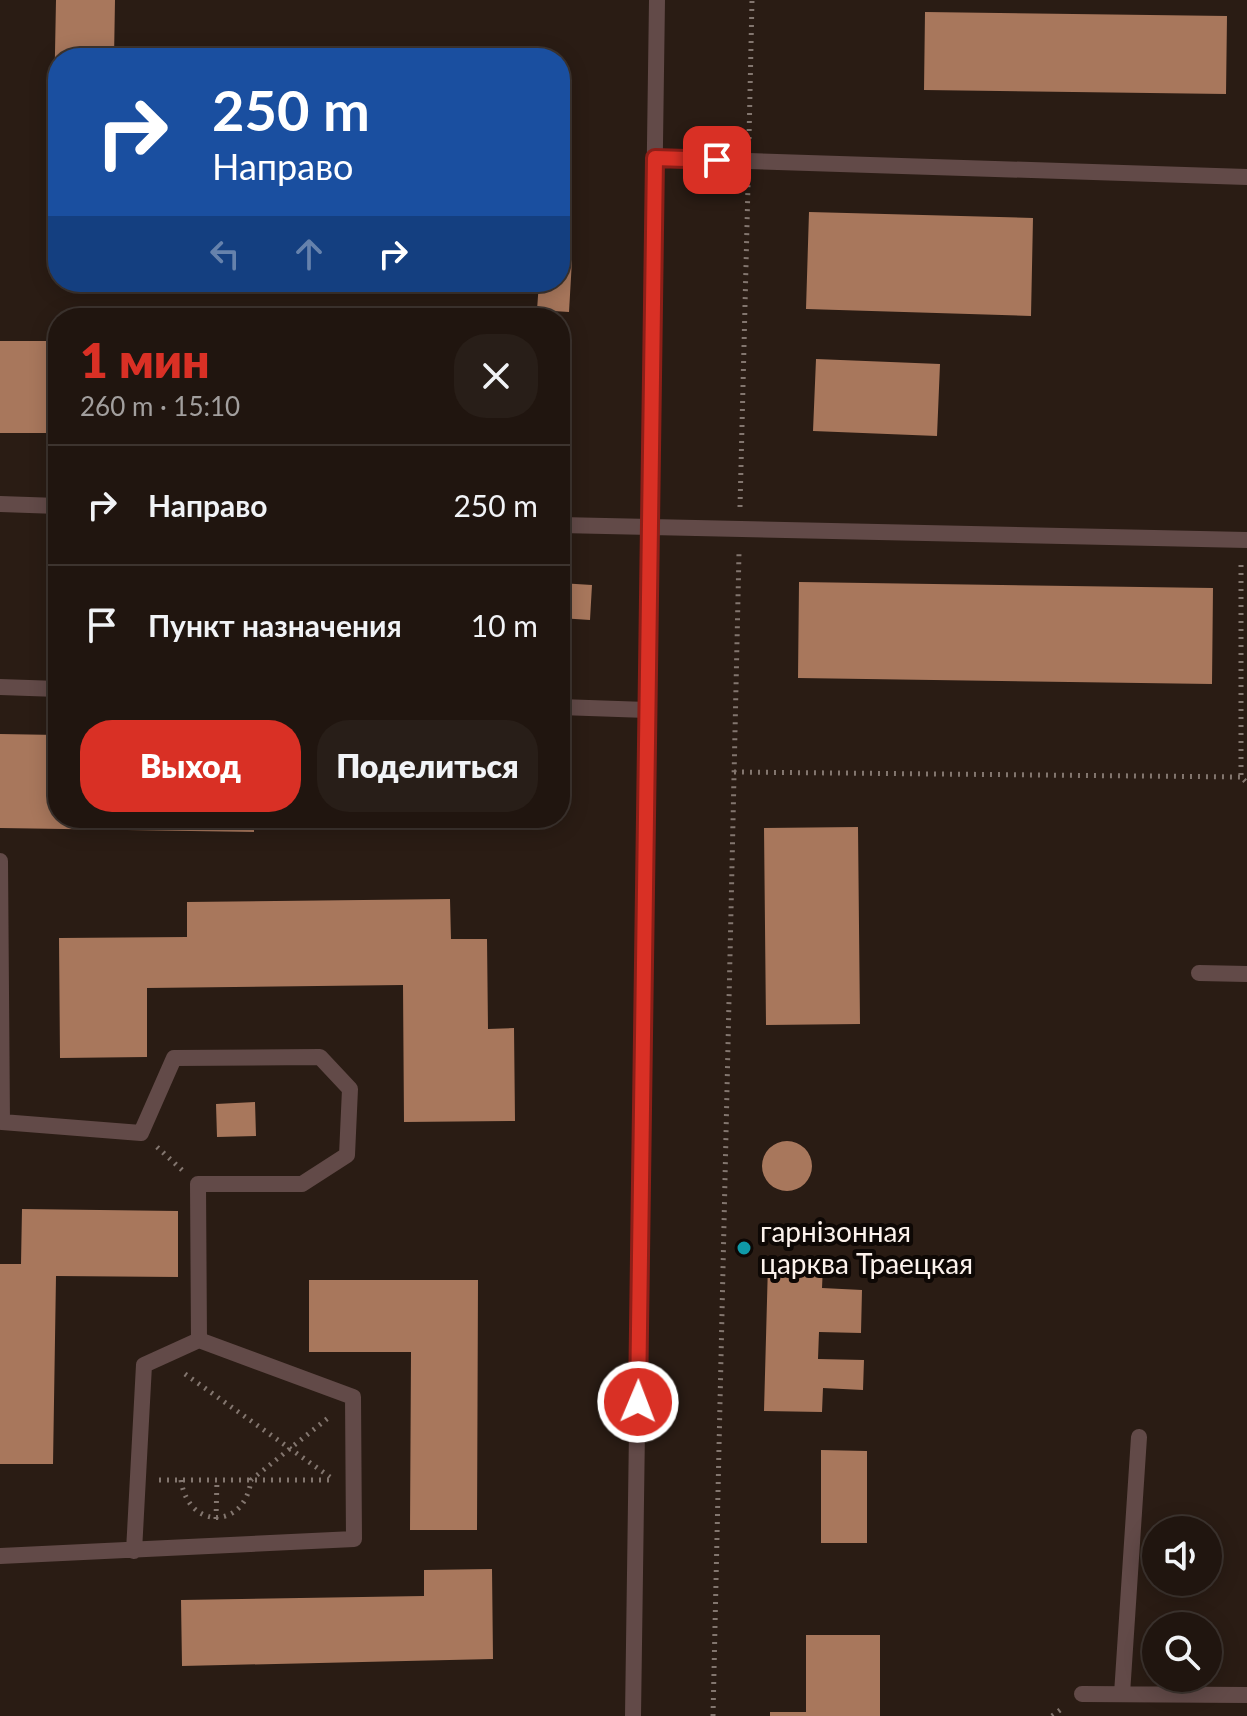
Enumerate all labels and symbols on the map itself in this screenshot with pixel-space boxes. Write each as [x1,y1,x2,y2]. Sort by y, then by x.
pin [683,126,751,194]
place label: гарнізонная царква Траецкая [760,1214,973,1280]
marker: гарнізонная царква Траецкая [735,1239,753,1257]
position arrow [596,1360,680,1444]

